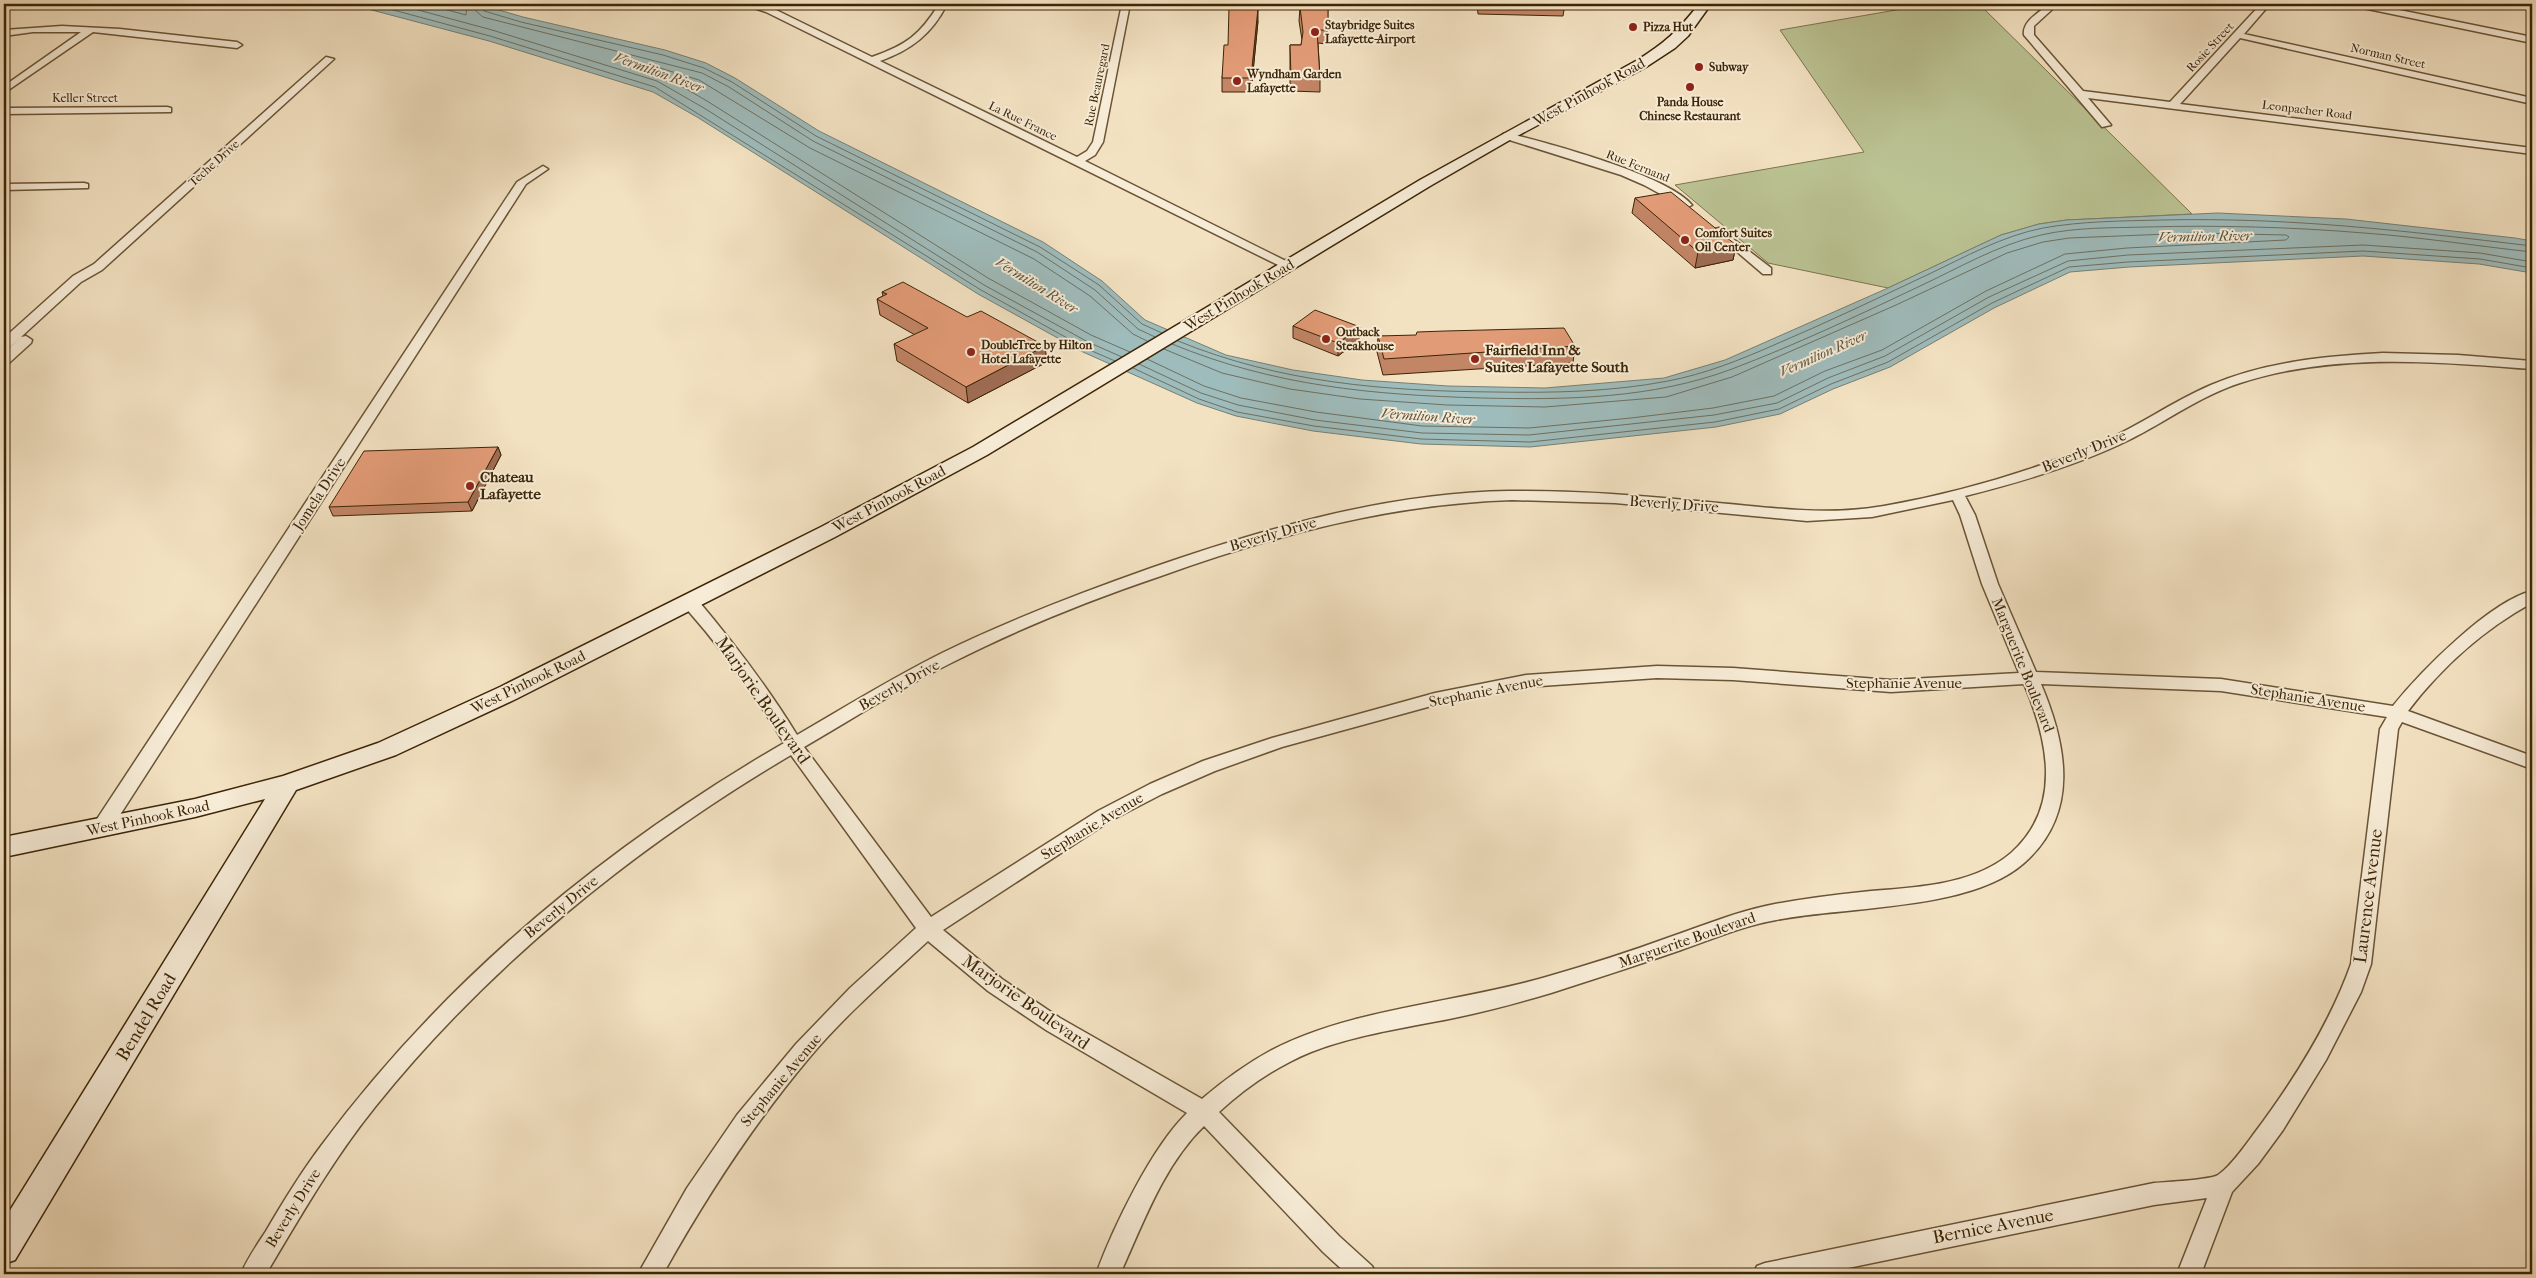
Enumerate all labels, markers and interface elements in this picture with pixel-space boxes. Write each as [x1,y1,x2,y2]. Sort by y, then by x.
place label: Staybridge Suites Lafayette-Airport [1325,18,1416,47]
street label: Rosie Street [2183,19,2237,75]
place label: Pizza Hut [1643,20,1694,34]
marker: Pizza Hut [1627,21,1639,33]
marker: Staybridge Suites Lafayette-Airport [1309,26,1321,38]
street label: Norman Street [2349,41,2428,72]
street label: Rue Beauregard [1081,42,1113,128]
water label: Vermilion River [612,48,707,97]
street label: West Pinhook Road [1529,53,1649,131]
place label: Subway [1709,60,1749,75]
marker: Subway [1693,61,1705,73]
place label: Wyndham Garden Lafayette [1246,67,1343,96]
marker: Wyndham Garden Lafayette [1231,75,1243,87]
marker: Panda House Chinese Restaurant [1684,81,1696,93]
street label: Keller Street [52,91,119,105]
place label: Panda House Chinese Restaurant [1639,95,1741,123]
street label: La Rue France [987,98,1060,144]
street label: Leonpacher Road [2261,98,2353,123]
street label: Teche Drive [186,137,242,189]
street label: Rue Fernand [1604,147,1672,185]
place label: Comfort Suites Oil Center [1695,226,1772,254]
water label: Vermilion River [2158,227,2254,246]
marker: Comfort Suites Oil Center [1679,234,1691,246]
water label: Vermilion River [993,253,1082,318]
street label: West Pinhook Road [1180,255,1298,335]
place label: Outback Steakhouse [1336,325,1394,353]
water label: Vermilion River [1777,326,1871,380]
marker: Outback Steakhouse [1320,333,1332,345]
place label: DoubleTree by Hilton Hotel Lafayette [981,338,1093,367]
place label: Fairfield Inn & Suites Lafayette South [1484,341,1629,376]
marker: DoubleTree by Hilton Hotel Lafayette [965,346,977,358]
marker: Fairfield Inn & Suites Lafayette South [1469,353,1481,365]
water label: Vermilion River [1381,405,1477,428]
street label: Beverly Drive [2039,426,2129,476]
street label: Jomela Drive [288,454,350,535]
street label: West Pinhook Road [829,461,949,537]
place label: Chateau Lafayette [480,468,541,503]
marker: Chateau Lafayette [464,480,476,492]
street label: Beverly Drive [1629,492,1720,516]
street label: Beverly Drive [1227,513,1319,555]
street label: Marguerite Boulevard [1988,595,2059,736]
street label: Marjorie Boulevard [711,633,815,768]
street label: West Pinhook Road [467,646,589,718]
street label: Beverly Drive [855,655,943,715]
street label: Stephanie Avenue [1427,671,1545,711]
street label: Stephanie Avenue [1846,674,1963,692]
street label: Stephanie Avenue [2249,680,2367,716]
street label: Stephanie Avenue [1038,788,1147,864]
street label: West Pinhook Road [84,796,212,840]
street label: Laurence Avenue [2350,828,2387,964]
street label: Beverly Drive [521,871,602,942]
street label: Marguerite Boulevard [1616,908,1759,972]
street label: Marjorie Boulevard [958,951,1094,1054]
street label: Bendel Road [112,969,181,1065]
street label: Stephanie Avenue [737,1029,826,1130]
street label: Beverly Drive [262,1165,325,1251]
street label: Bernice Avenue [1931,1204,2055,1249]

